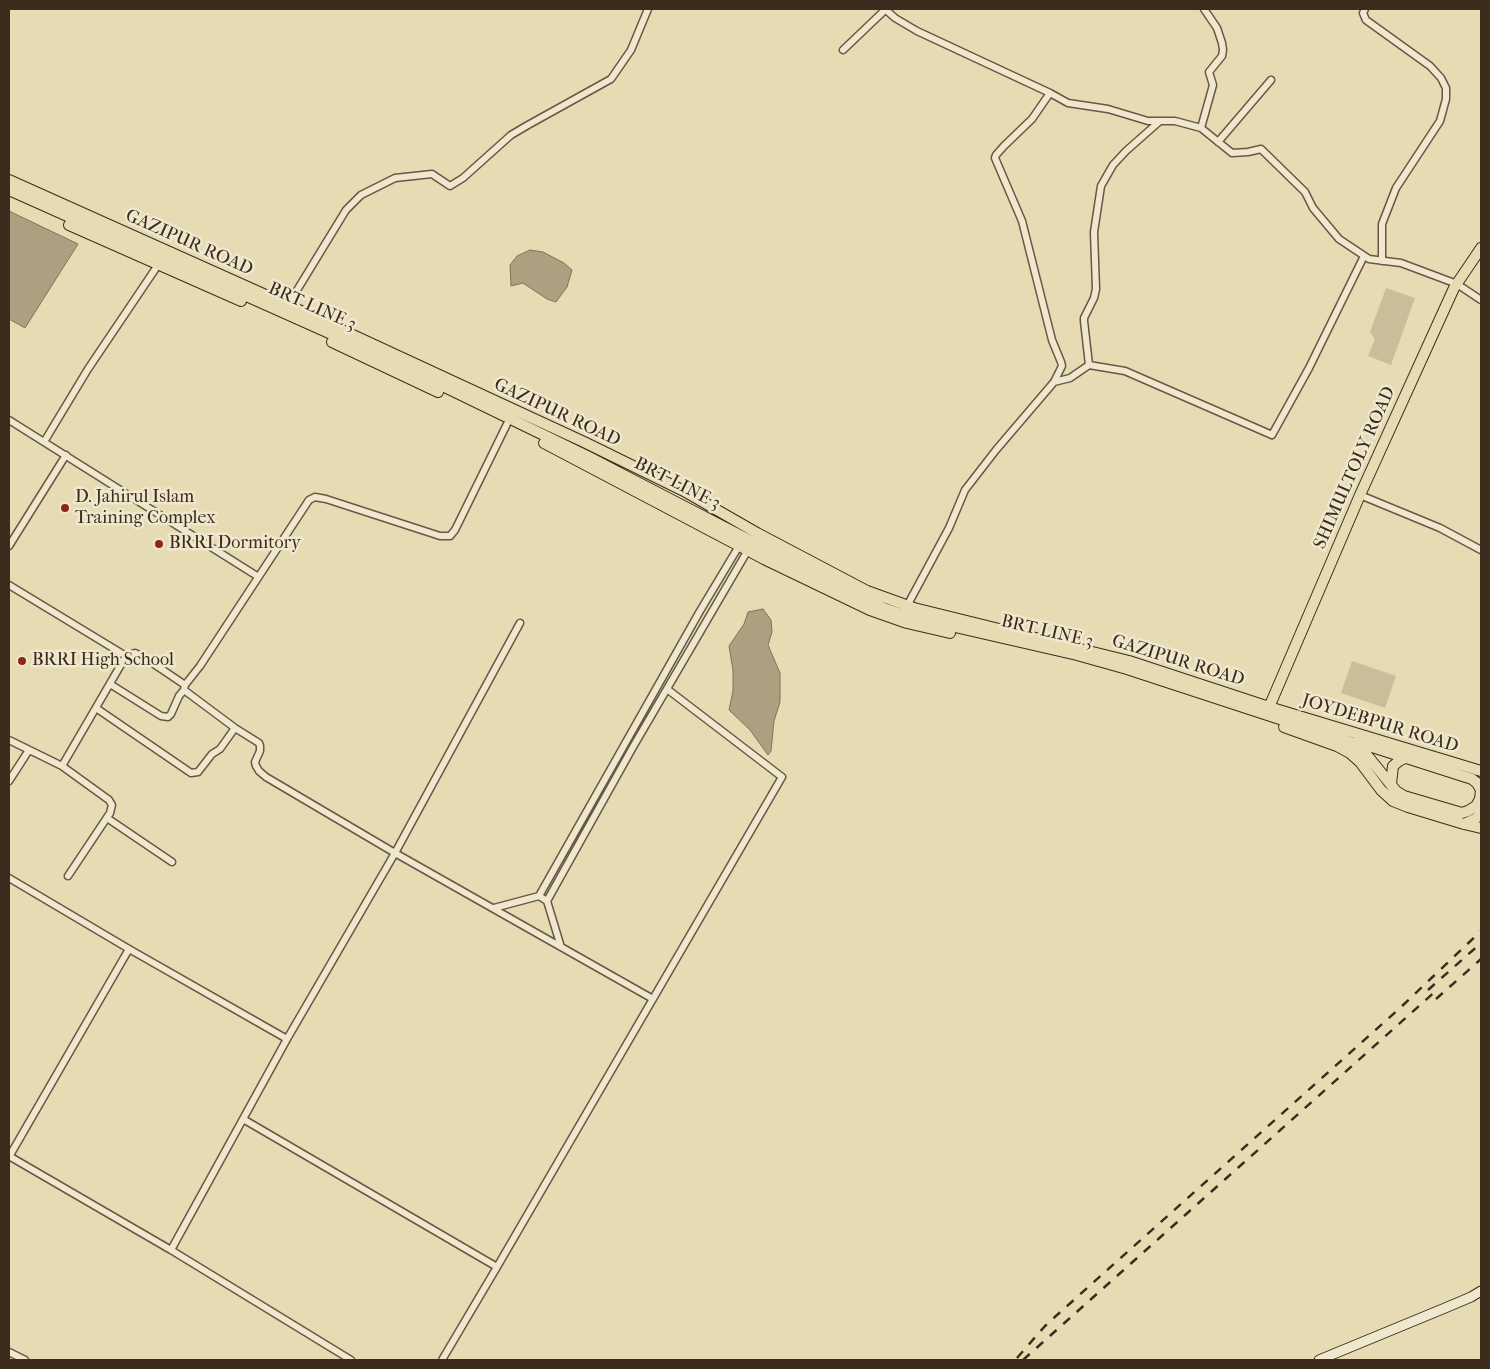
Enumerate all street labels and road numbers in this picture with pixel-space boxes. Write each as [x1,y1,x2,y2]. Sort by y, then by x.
street label: GAZIPUR ROAD [122,205,256,281]
street label: BRT LINE 3 [265,278,359,336]
street label: GAZIPUR ROAD [490,374,624,452]
street label: SHIMULTOLY ROAD [1309,384,1401,552]
street label: BRT LINE 3 [630,453,724,515]
street label: BRT LINE 3 [999,611,1095,653]
street label: GAZIPUR ROAD [1109,631,1247,691]
street label: JOYDEBPUR ROAD [1299,690,1461,758]

